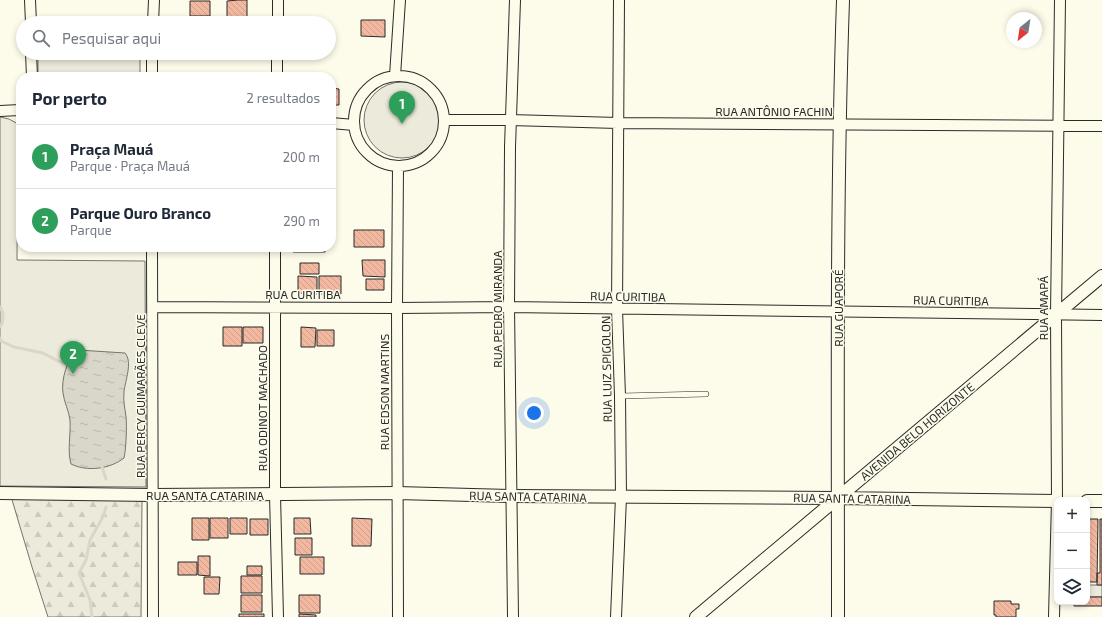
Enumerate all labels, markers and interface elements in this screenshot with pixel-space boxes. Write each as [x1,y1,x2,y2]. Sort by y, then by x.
north arrow [1006,12,1042,48]
search box [16,16,336,60]
icon: search [30,27,52,49]
text: Pesquisar aqui [62,29,161,47]
text: Por perto [32,88,107,108]
text: 2 resultados [246,90,320,106]
pin: 1 [389,91,415,124]
street label: RUA ANTÔNIO FACHIN [715,104,833,118]
text: Praça Mauá [70,140,153,158]
text: 1 [42,149,48,165]
text: 200 m [283,149,320,165]
text: Parque · Praça Mauá [70,158,190,174]
text: Parque Ouro Branco [70,204,211,222]
text: 2 [41,213,49,229]
text: 290 m [283,213,320,229]
text: Parque [70,222,112,238]
street label: RUA PEDRO MIRANDA [490,250,504,368]
street label: RUA GUAPORÉ [831,269,845,347]
street label: RUA AMAPÁ [1036,275,1050,340]
street label: RUA CURITIBA [265,287,341,301]
street label: RUA CURITIBA [590,288,666,304]
street label: RUA CURITIBA [913,292,989,308]
street label: RUA PERCY GUIMARÃES CLEVE [133,314,147,478]
street label: RUA LUIZ SPIGOLON [598,316,614,422]
street label: RUA EDSON MARTINS [377,334,391,450]
pin: 2 [60,341,86,374]
street label: RUA ODINOT MACHADO [255,345,269,471]
street label: AVENIDA BELO HORIZONTE [857,379,977,483]
your location [524,403,544,423]
street label: RUA SANTA CATARINA [146,488,264,502]
street label: RUA SANTA CATARINA [469,488,588,504]
street label: RUA SANTA CATARINA [793,490,912,506]
map controls [1054,497,1090,605]
button: + [1054,497,1090,533]
button: − [1054,533,1090,569]
button: layers [1054,569,1090,605]

